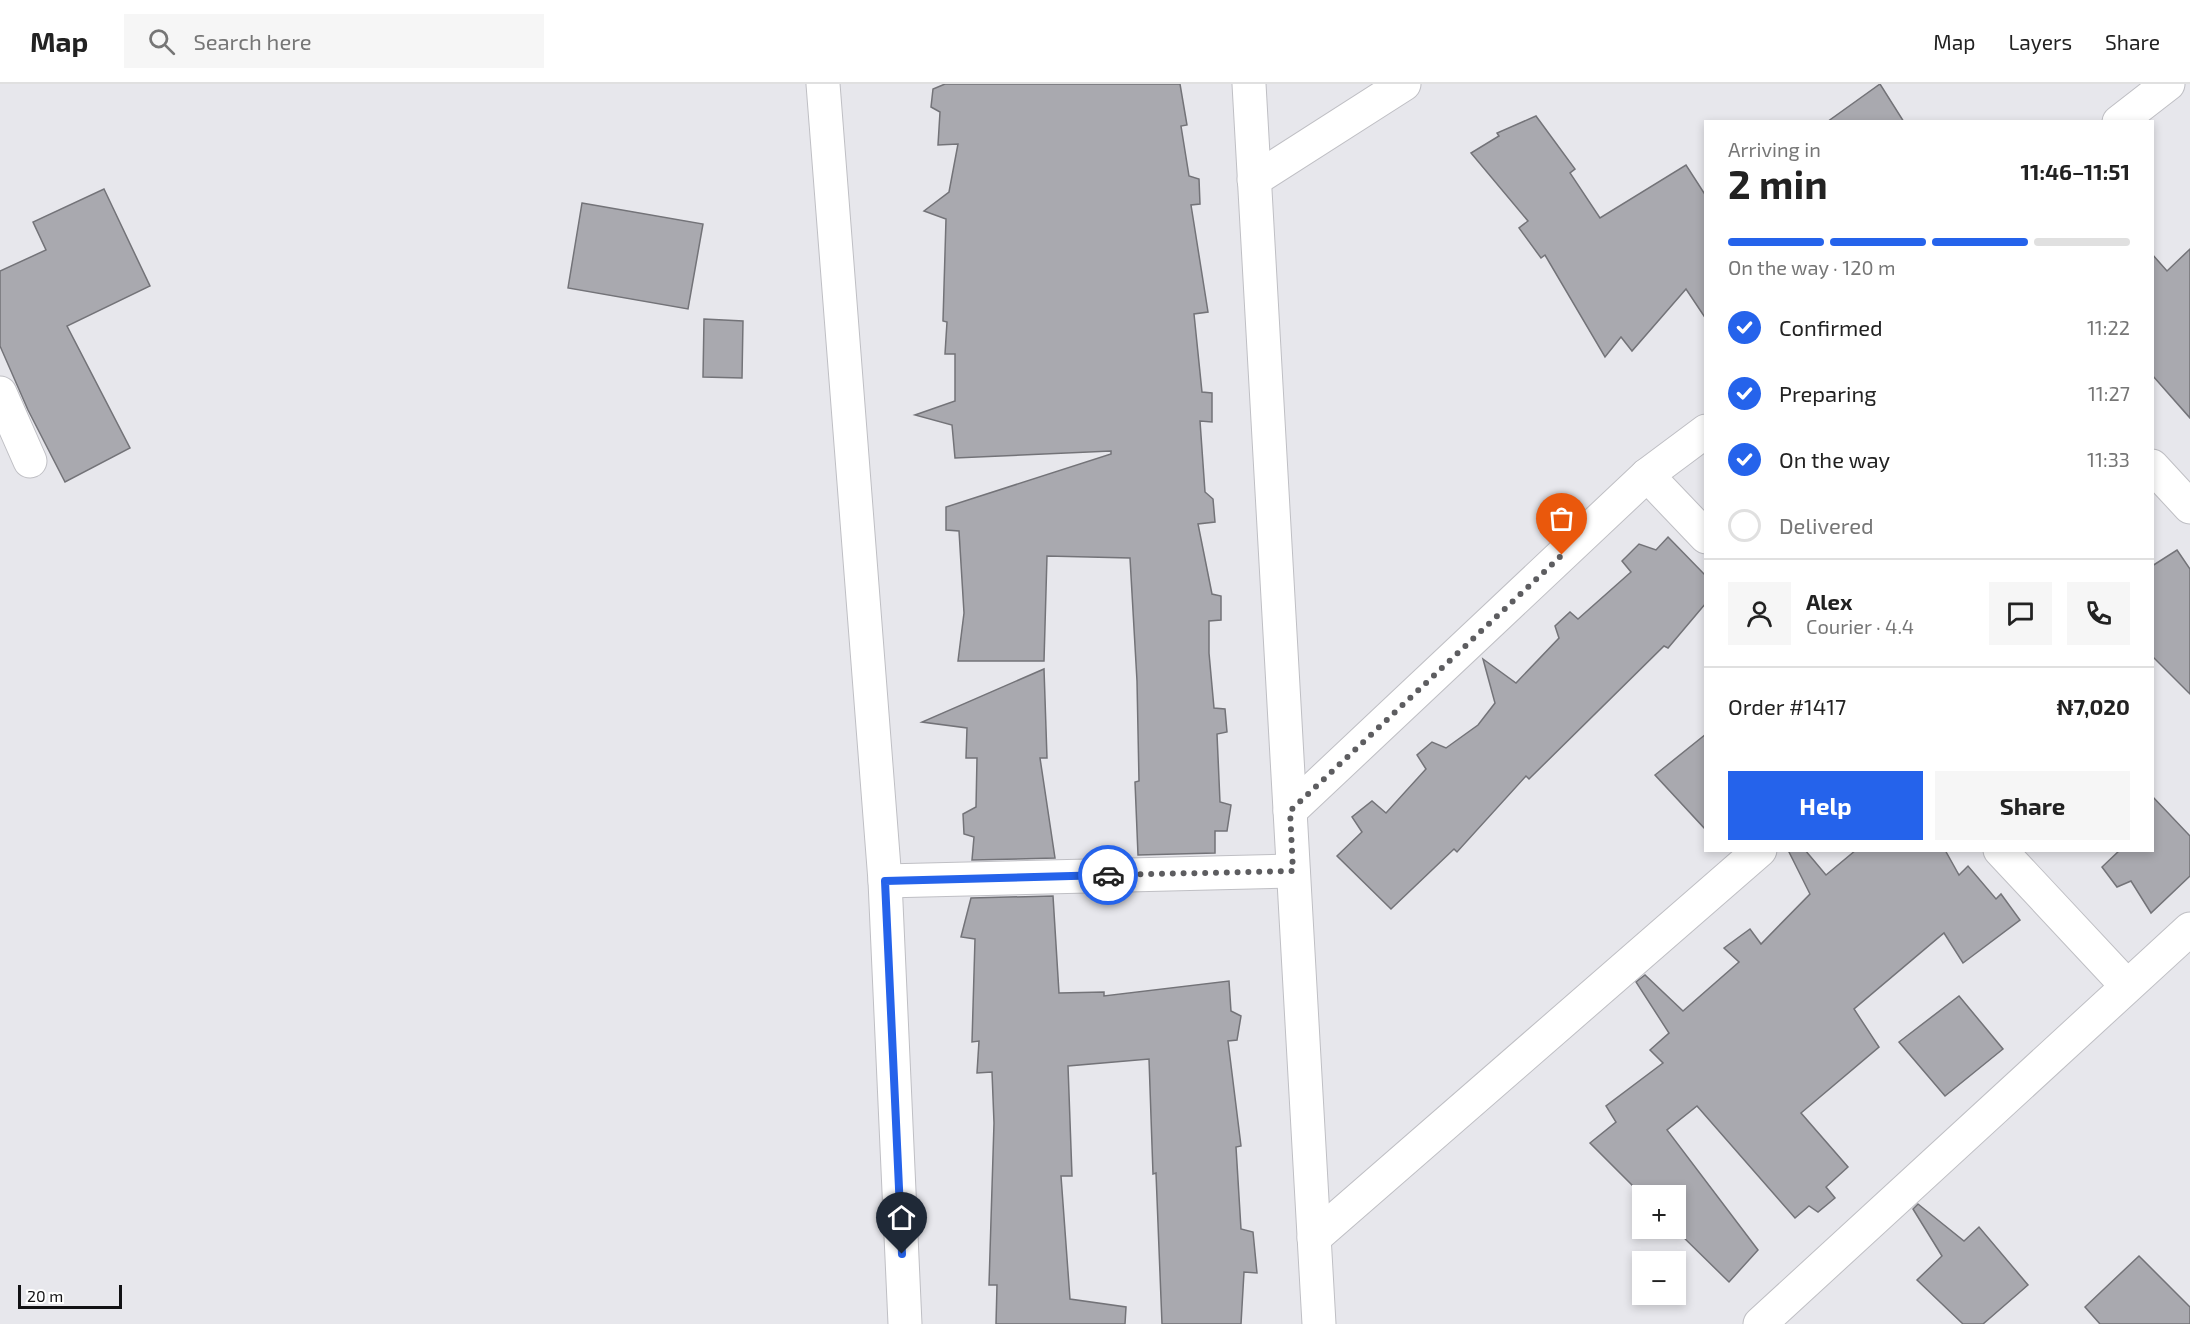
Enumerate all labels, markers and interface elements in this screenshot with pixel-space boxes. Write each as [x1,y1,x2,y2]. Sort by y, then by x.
search box [124,14,544,68]
text: Map [30,24,88,58]
icon: search [145,25,178,58]
text: Search here [193,28,312,54]
text: Map [1933,29,1975,54]
text: Layers [2008,29,2072,54]
text: Share [2105,29,2160,54]
text: Arriving in [1728,137,1821,161]
text: 11:46–11:51 [2020,158,2130,184]
text: 2 min [1728,160,1828,207]
text: On the way · 120 m [1728,255,1896,279]
icon: check [1728,311,1761,344]
text: Confirmed [1779,314,1883,340]
text: 11:22 [2087,315,2130,339]
icon: check [1728,377,1761,410]
text: Preparing [1779,380,1877,406]
text: 11:27 [2088,381,2130,405]
icon: check [1728,443,1761,476]
text: On the way [1779,446,1890,472]
text: 11:33 [2087,447,2130,471]
pin [1536,493,1587,555]
icon: bag [1545,502,1578,535]
text: Delivered [1779,512,1874,538]
button: person [1728,582,1791,645]
button: chat [1989,582,2052,645]
button: phone [2067,582,2130,645]
text: Alex [1806,588,1852,614]
text: Courier · 4.4 [1806,614,1914,638]
text: Order #1417 [1728,693,1846,719]
text: ₦7,020 [2056,693,2130,719]
button: Help [1728,771,1923,840]
button: Share [1935,771,2130,840]
courier [1078,845,1138,905]
icon: car [1092,859,1125,892]
map controls [1632,1185,1686,1305]
button: + [1632,1185,1686,1239]
pin [876,1192,927,1254]
icon: home [885,1201,918,1234]
button: − [1632,1251,1686,1305]
scale bar [18,1282,122,1310]
text: 20 m [27,1286,63,1305]

